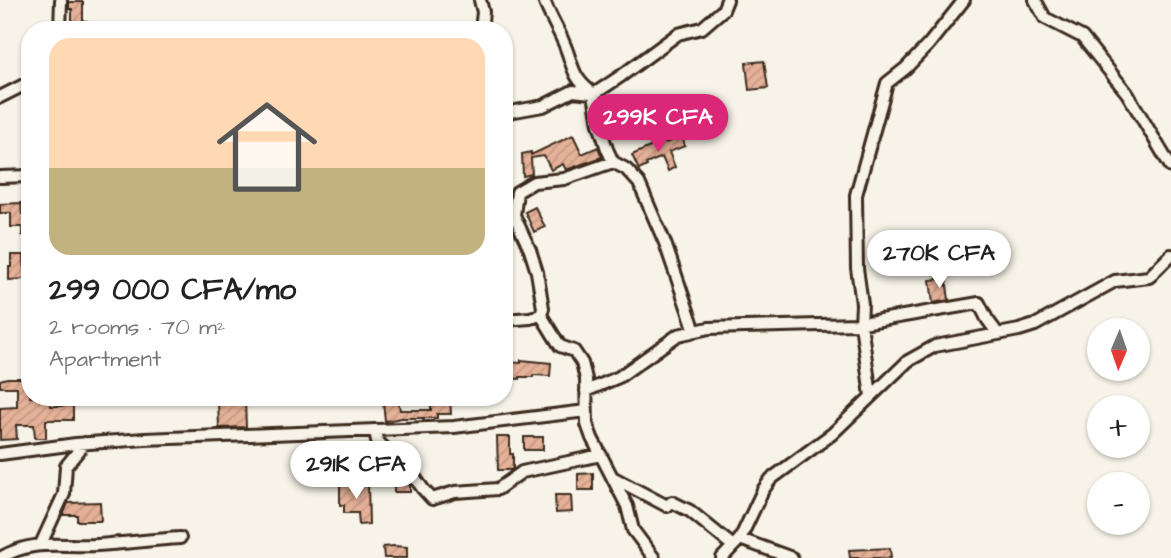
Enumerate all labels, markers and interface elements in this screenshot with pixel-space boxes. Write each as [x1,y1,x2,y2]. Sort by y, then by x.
icon: home [204,84,330,210]
pin: 299K CFA [586,94,730,154]
text: 299K CFA [603,101,713,133]
pin: 270K CFA [867,230,1011,290]
text: 270K CFA [883,237,995,269]
text: 299 000 CFA/mo [49,269,296,311]
text: 2 rooms · 70 m² [49,311,225,343]
north arrow [1087,318,1150,382]
map controls [1087,318,1150,535]
text: Apartment [49,343,161,375]
button: + [1087,395,1150,458]
pin: 291K CFA [284,442,428,501]
text: 291K CFA [306,448,406,480]
button: − [1087,472,1150,535]

